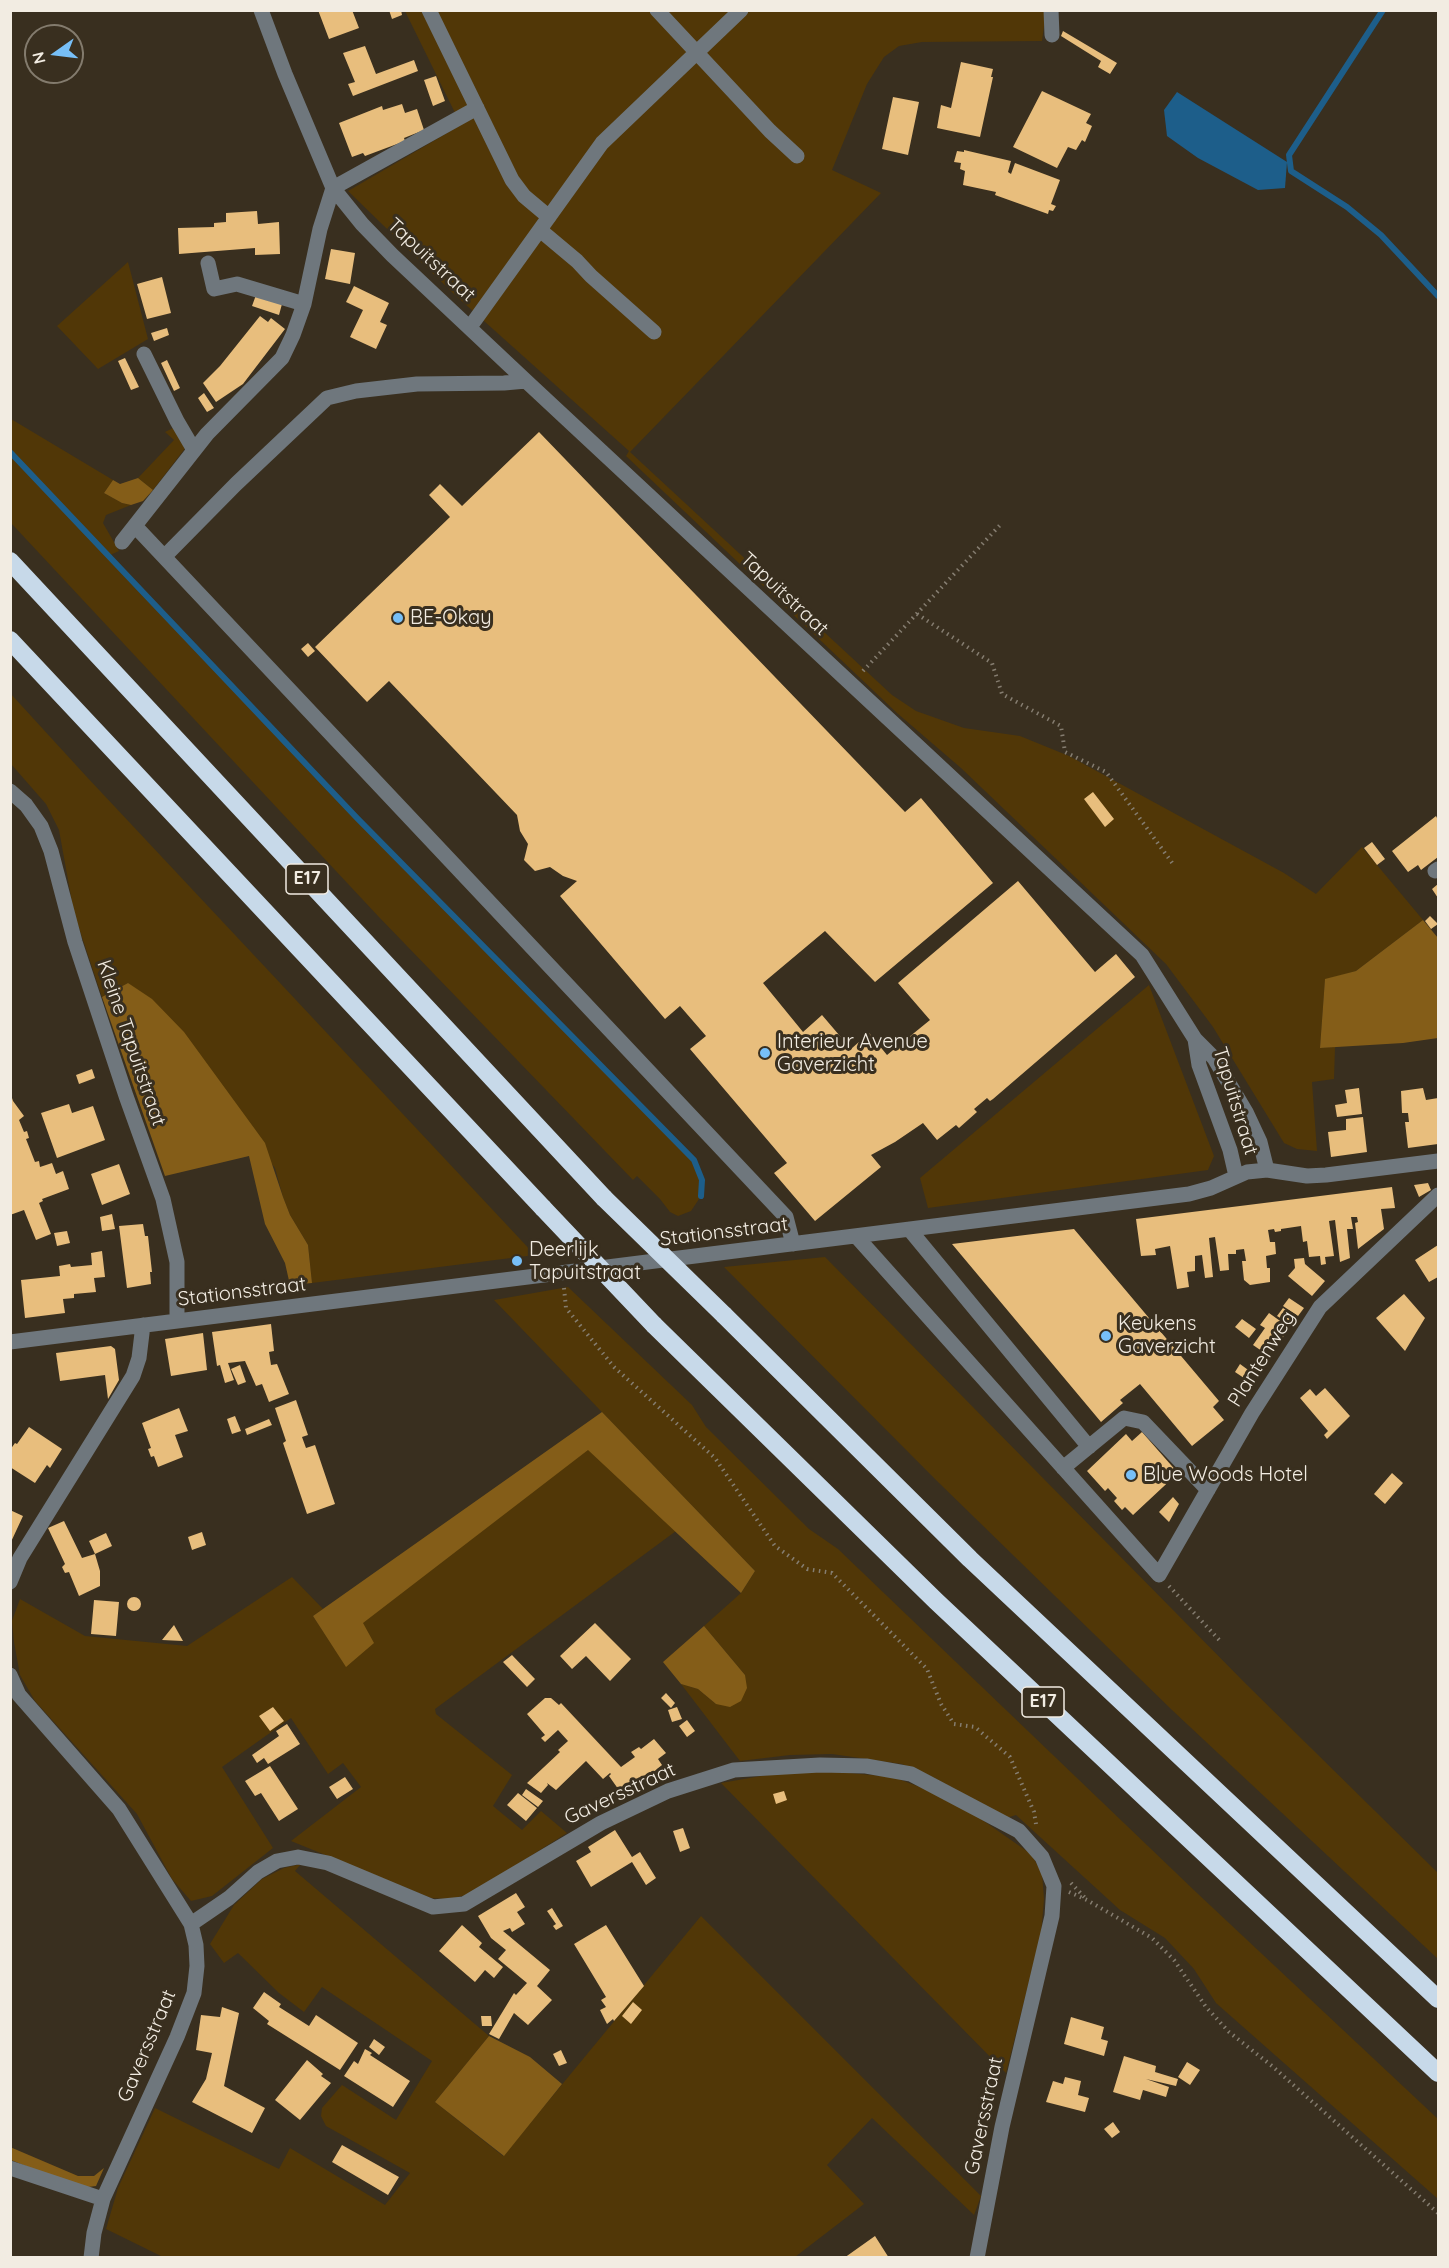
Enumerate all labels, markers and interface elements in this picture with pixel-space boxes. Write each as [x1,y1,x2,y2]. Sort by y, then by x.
north arrow [24,24,84,84]
text: N [27,50,50,66]
street label: Tapuitstraat [382,213,480,307]
street label: Tapuitstraat [735,547,833,641]
place label: BE-Okay [410,606,492,630]
marker: BE-Okay [391,611,405,625]
road number: E17 [286,864,328,894]
street label: Kleine Tapuitstraat [91,957,171,1129]
place label: Interieur Avenue Gaverzicht [777,1030,928,1077]
street label: Tapuitstraat [1207,1044,1263,1158]
marker: Interieur Avenue Gaverzicht [758,1046,772,1060]
street label: Stationsstraat [658,1212,790,1252]
place label: Deerlijk Tapuitstraat [529,1238,641,1285]
marker: Deerlijk Tapuitstraat [510,1254,524,1268]
street label: Stationsstraat [176,1272,308,1312]
street label: Plantenweg [1223,1307,1301,1411]
place label: Keukens Gaverzicht [1118,1312,1216,1359]
marker: Keukens Gaverzicht [1099,1329,1113,1343]
place label: Blue Woods Hotel [1143,1463,1308,1487]
marker: Blue Woods Hotel [1124,1468,1138,1482]
road number: E17 [1022,1687,1064,1717]
street label: Gaversstraat [561,1758,679,1830]
street label: Gaversstraat [113,1986,181,2106]
street label: Gaversstraat [960,2055,1008,2177]

